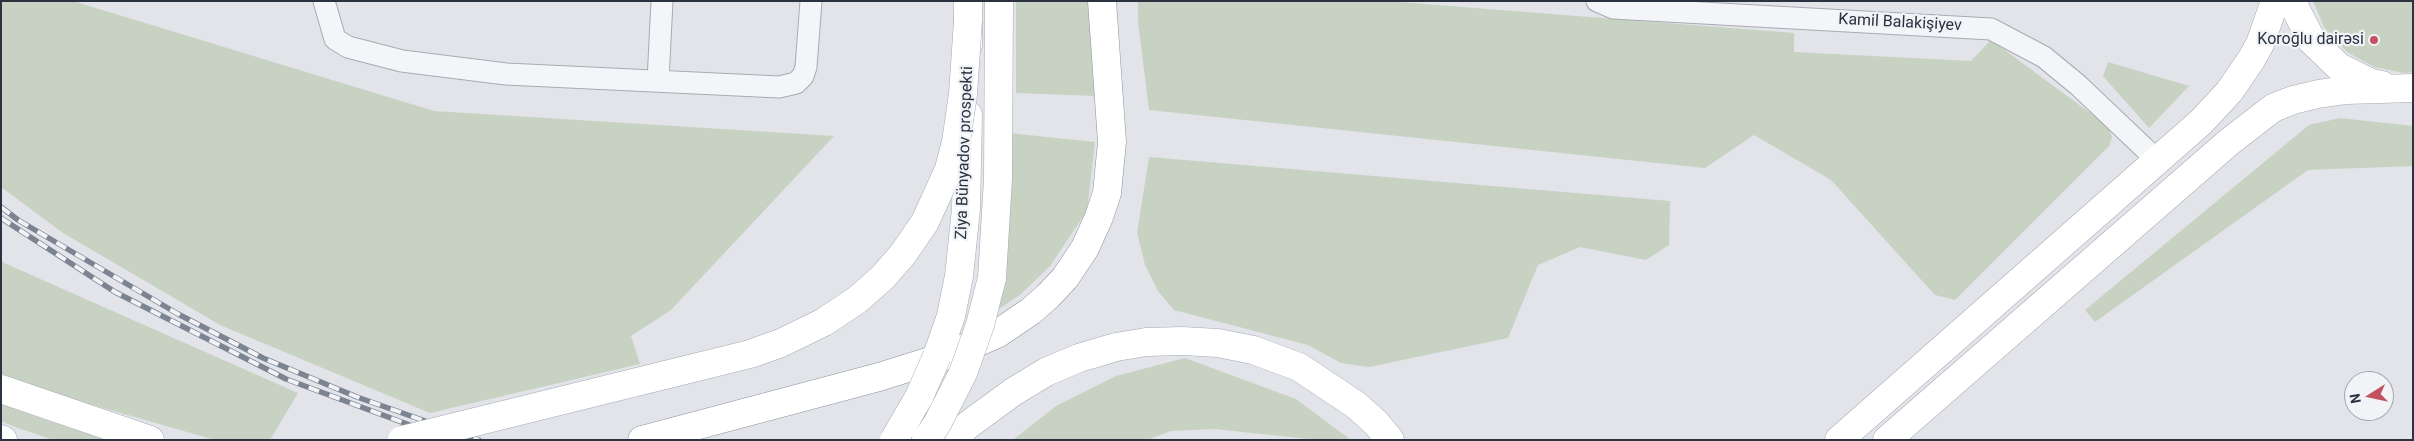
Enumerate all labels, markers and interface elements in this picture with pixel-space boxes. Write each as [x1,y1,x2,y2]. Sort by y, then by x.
street label: Kamil Balakişiyev [1838,10,1962,36]
place label: Koroğlu dairəsi [2257,30,2364,50]
marker: Koroğlu dairəsi [2368,34,2380,46]
street label: Ziya Bünyadov prospekti [952,66,978,240]
north arrow [2344,371,2394,421]
text: N [2346,392,2364,405]

